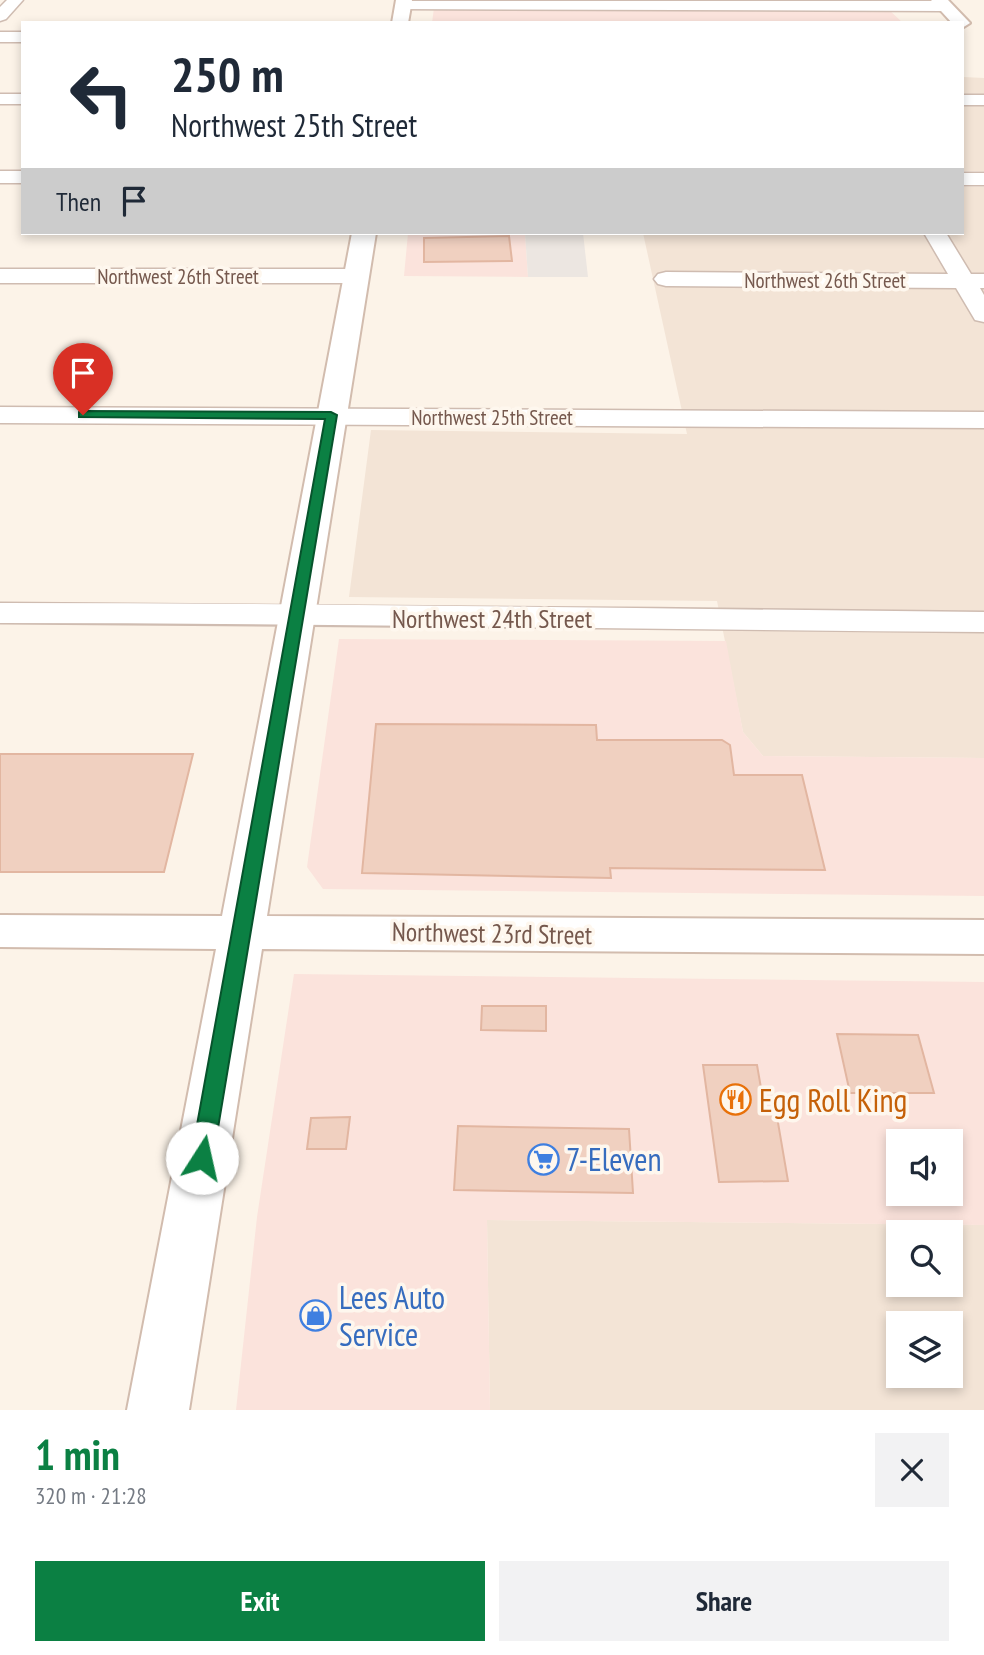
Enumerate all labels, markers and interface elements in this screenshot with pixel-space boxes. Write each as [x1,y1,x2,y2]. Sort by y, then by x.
text: 250 m [171,42,284,106]
icon: left [56,49,147,140]
text: Northwest 25th Street [171,104,417,146]
icon: arrive [115,182,153,220]
text: Then [56,185,101,218]
street label: Northwest 26th Street [97,263,259,290]
street label: Northwest 26th Street [744,267,906,294]
pin [53,343,113,415]
icon: arrive [64,354,102,392]
street label: Northwest 25th Street [411,404,573,431]
street label: Northwest 24th Street [392,602,592,635]
street label: Northwest 23rd Street [392,915,592,951]
place label: Egg Roll King [759,1079,907,1121]
restaurant icon: Egg Roll King [719,1083,753,1117]
position arrow [165,1121,239,1195]
map controls [886,1129,963,1388]
button: sound [886,1129,963,1206]
place label: 7-Eleven [566,1138,662,1180]
supermarket icon: 7-Eleven [526,1142,560,1176]
button: search [886,1220,963,1297]
place label: Lees Auto Service [339,1276,445,1355]
shop icon: Lees Auto Service [299,1298,333,1332]
button: layers [886,1311,963,1388]
text: 1 min [35,1427,120,1482]
button: close [875,1433,949,1507]
text: 320 m · 21:28 [35,1481,147,1510]
button: Exit [35,1561,485,1641]
button: Share [499,1561,949,1641]

